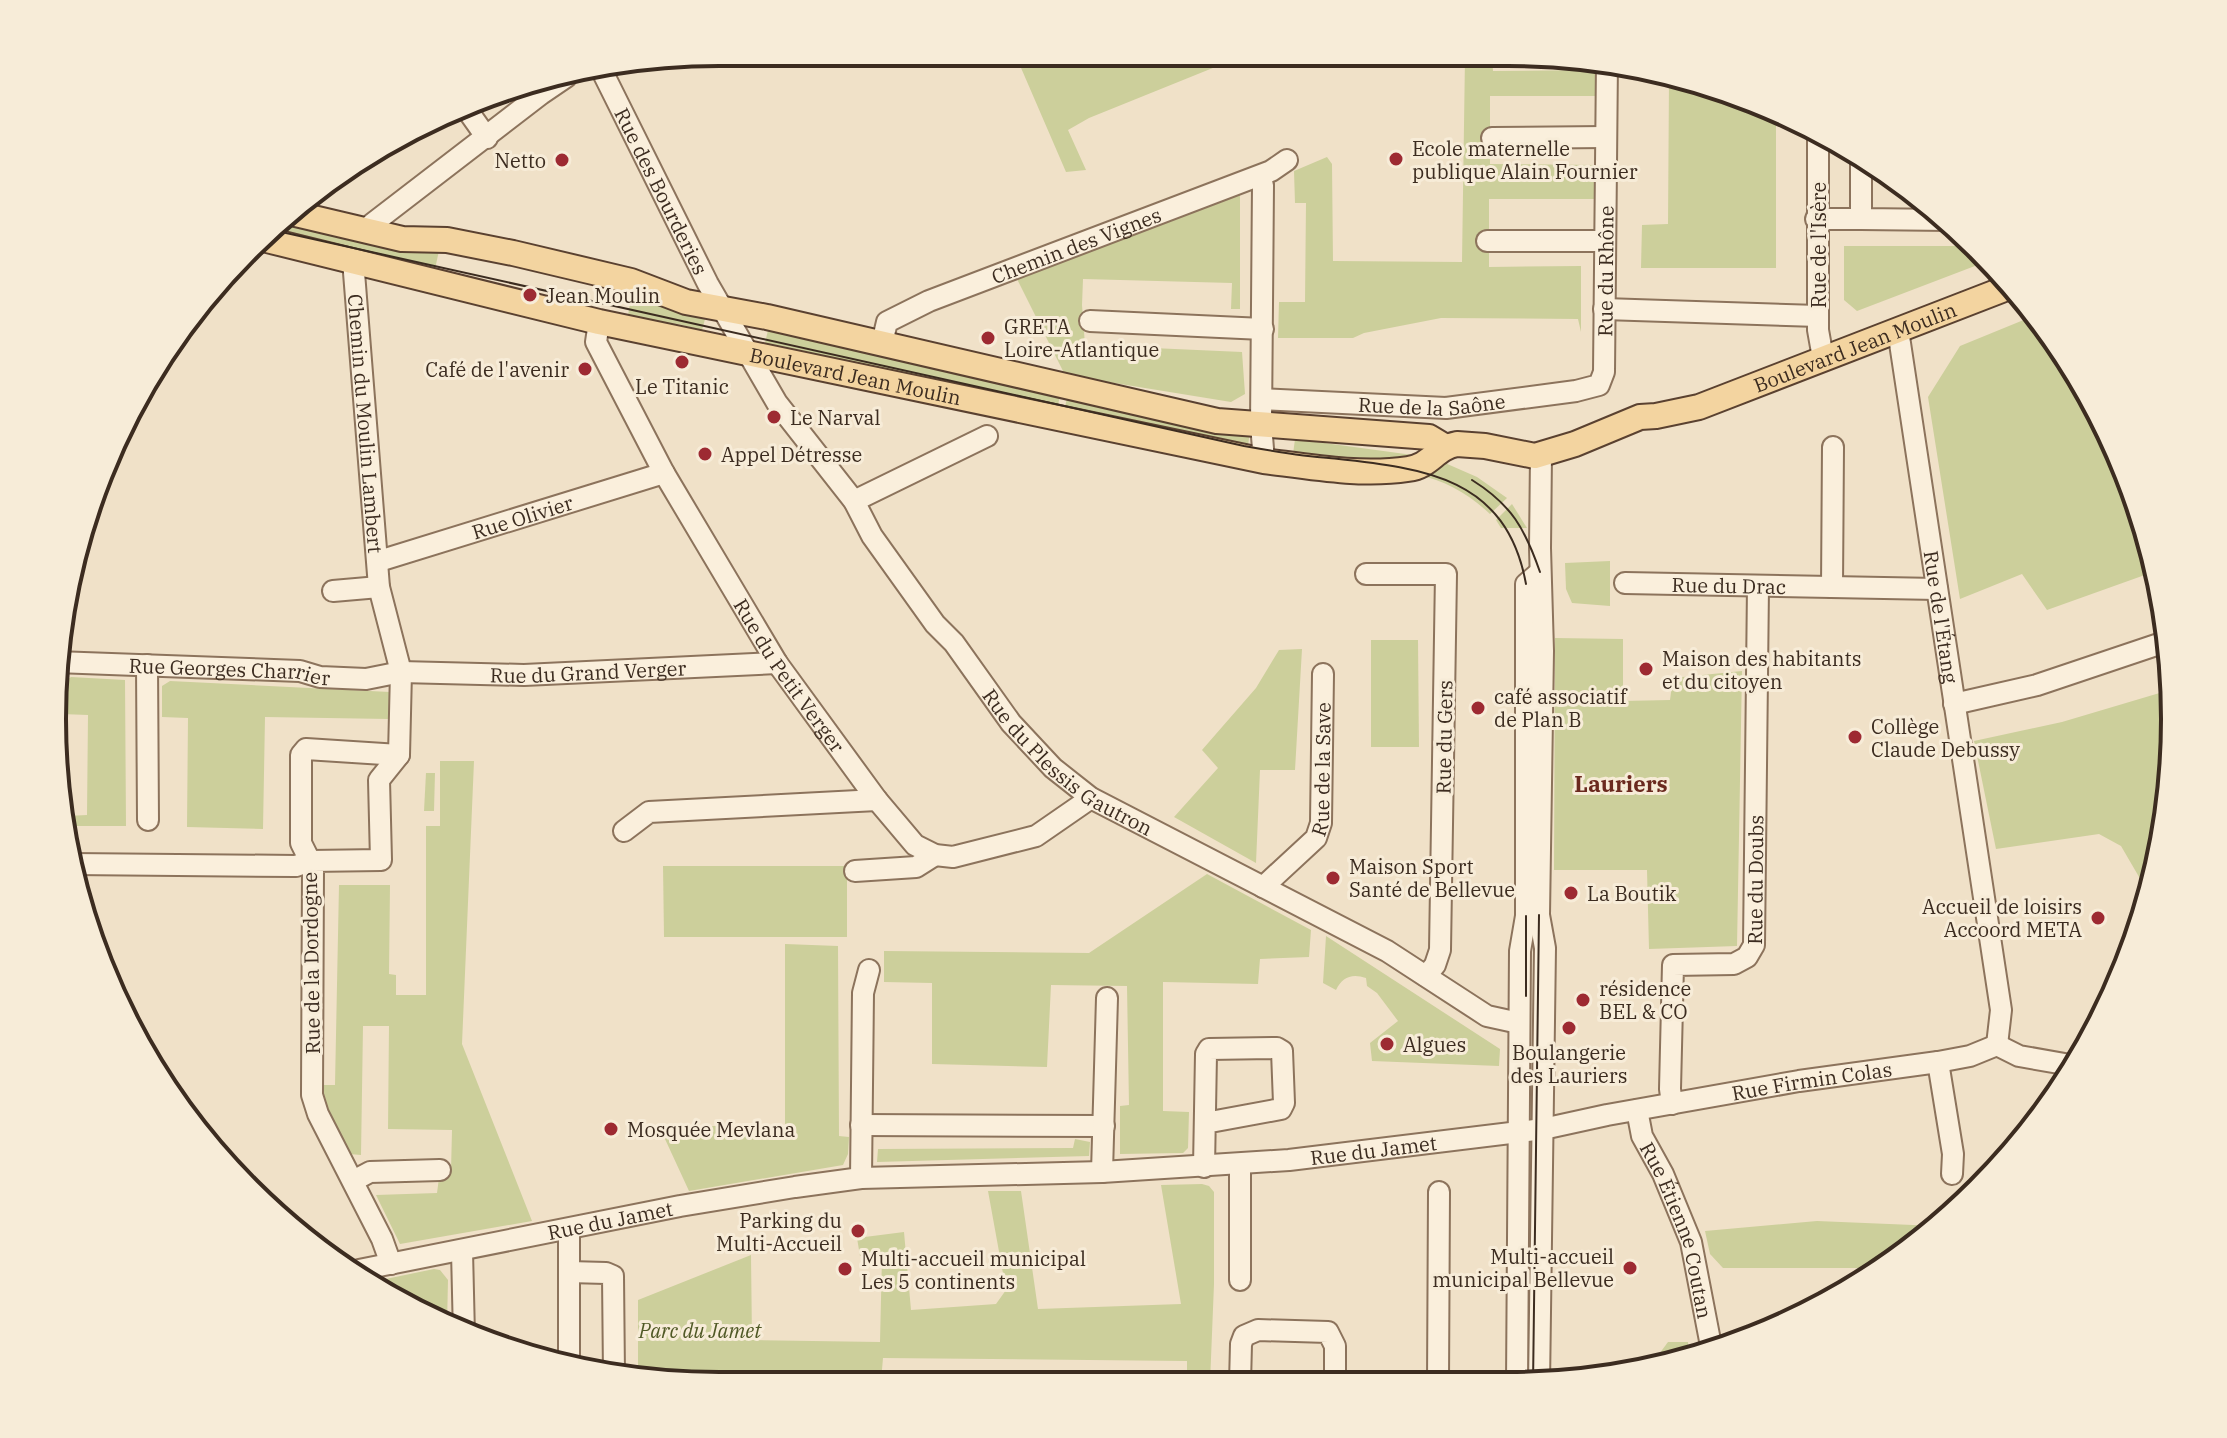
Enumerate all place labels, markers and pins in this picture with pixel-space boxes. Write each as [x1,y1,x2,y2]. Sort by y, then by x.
place label: Ecole maternelle publique Alain Fournier [1412,135,1638,185]
place label: Netto [495,147,546,174]
marker: Ecole maternelle publique Alain Fournier [1387,150,1405,168]
marker: Netto [553,151,571,169]
place label: Jean Moulin [546,282,661,309]
marker: Jean Moulin [521,286,539,304]
place label: GRETA Loire-Atlantique [1004,313,1159,363]
marker: GRETA Loire-Atlantique [979,329,997,347]
marker: Le Titanic [673,353,691,371]
place label: Café de l'avenir [425,356,569,383]
marker: Café de l'avenir [576,360,594,378]
place label: Le Titanic [635,373,729,400]
place label: Le Narval [790,404,880,431]
marker: Le Narval [765,408,783,426]
place label: Appel Détresse [721,441,862,468]
marker: Appel Détresse [696,445,714,463]
place label: Maison des habitants et du citoyen [1662,645,1861,695]
marker: Maison des habitants et du citoyen [1637,660,1655,678]
place label: café associatif de Plan B [1494,683,1628,733]
marker: café associatif de Plan B [1469,699,1487,717]
place label: Collège Claude Debussy [1871,713,2020,763]
marker: Collège Claude Debussy [1846,728,1864,746]
place label: Maison Sport Santé de Bellevue [1349,853,1515,903]
marker: Maison Sport Santé de Bellevue [1324,869,1342,887]
place label: La Boutik [1587,880,1677,907]
marker: La Boutik [1562,884,1580,902]
place label: Accueil de loisirs Accoord META [1922,893,2082,943]
marker: Accueil de loisirs Accoord META [2089,909,2107,927]
place label: résidence BEL & CO [1599,975,1691,1025]
marker: résidence BEL & CO [1574,991,1592,1009]
marker: Boulangerie des Lauriers [1560,1019,1578,1037]
place label: Algues [1403,1031,1466,1058]
marker: Algues [1378,1035,1396,1053]
place label: Boulangerie des Lauriers [1511,1039,1627,1089]
place label: Mosquée Mevlana [627,1116,795,1143]
marker: Mosquée Mevlana [602,1120,620,1138]
place label: Parking du Multi-Accueil [716,1207,842,1257]
marker: Parking du Multi-Accueil [849,1222,867,1240]
place label: Multi-accueil municipal Bellevue [1432,1243,1614,1293]
place label: Multi-accueil municipal Les 5 continents [861,1245,1086,1295]
marker: Multi-accueil municipal Bellevue [1621,1259,1639,1277]
marker: Multi-accueil municipal Les 5 continents [836,1260,854,1278]

